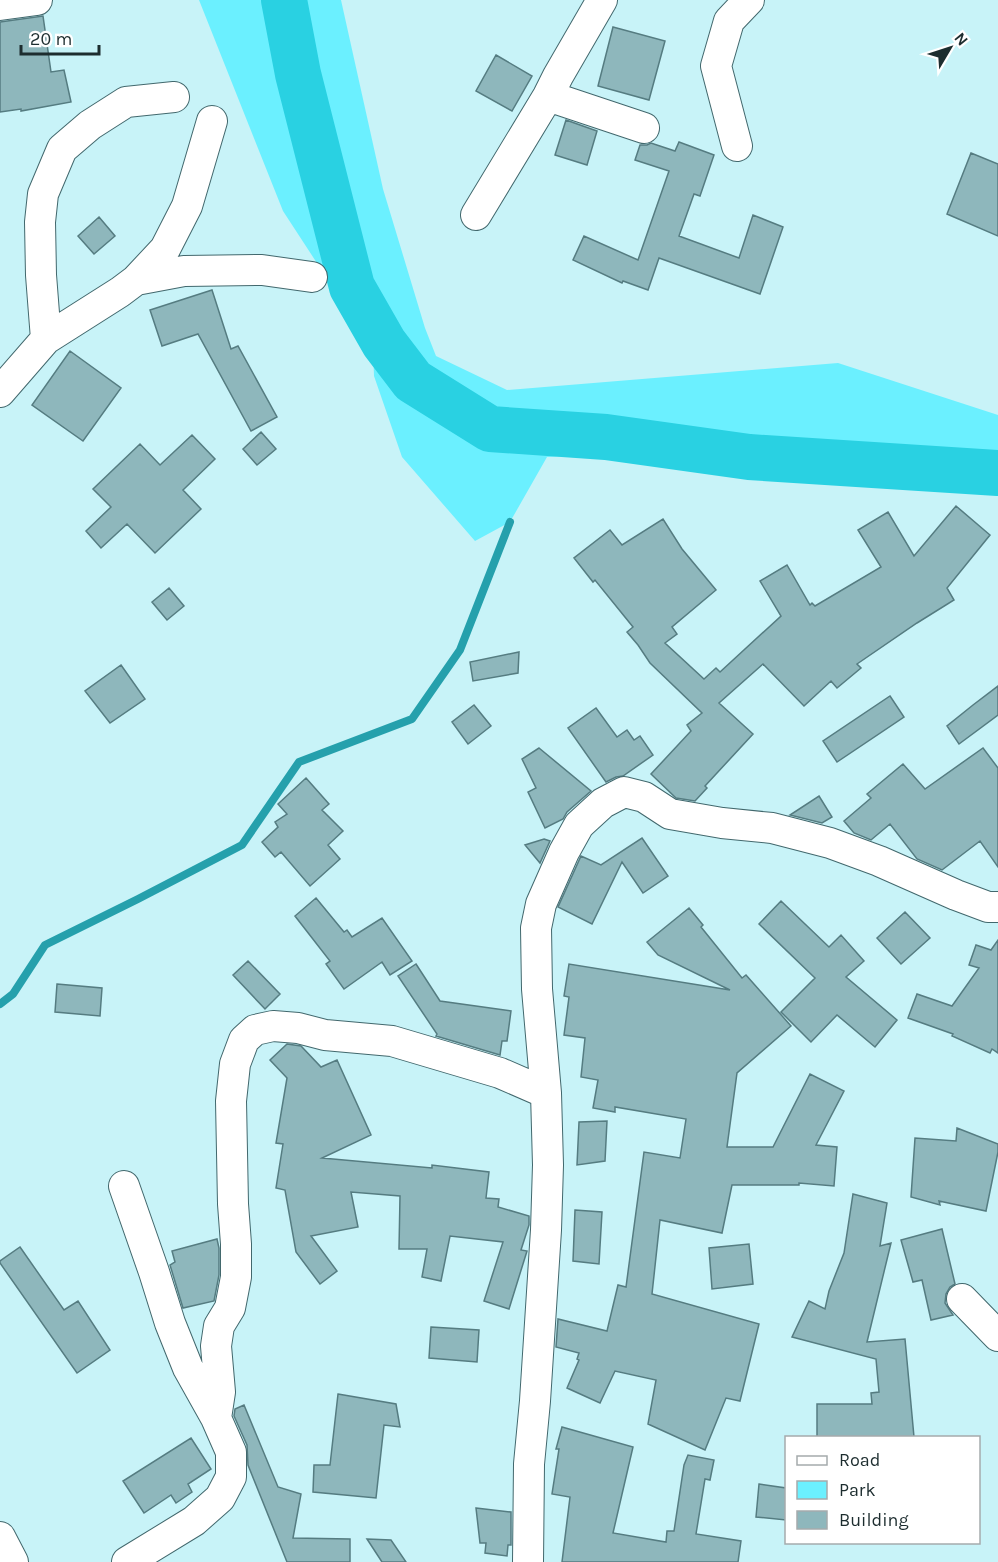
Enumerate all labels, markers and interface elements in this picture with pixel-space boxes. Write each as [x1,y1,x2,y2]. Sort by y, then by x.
scale bar [21,18,99,56]
north arrow [920,18,980,78]
text: 20 m [30,28,72,50]
text: N [950,28,972,49]
legend [785,1436,980,1544]
text: Road [839,1449,880,1471]
text: Park [839,1479,876,1501]
text: Building [839,1509,909,1531]

